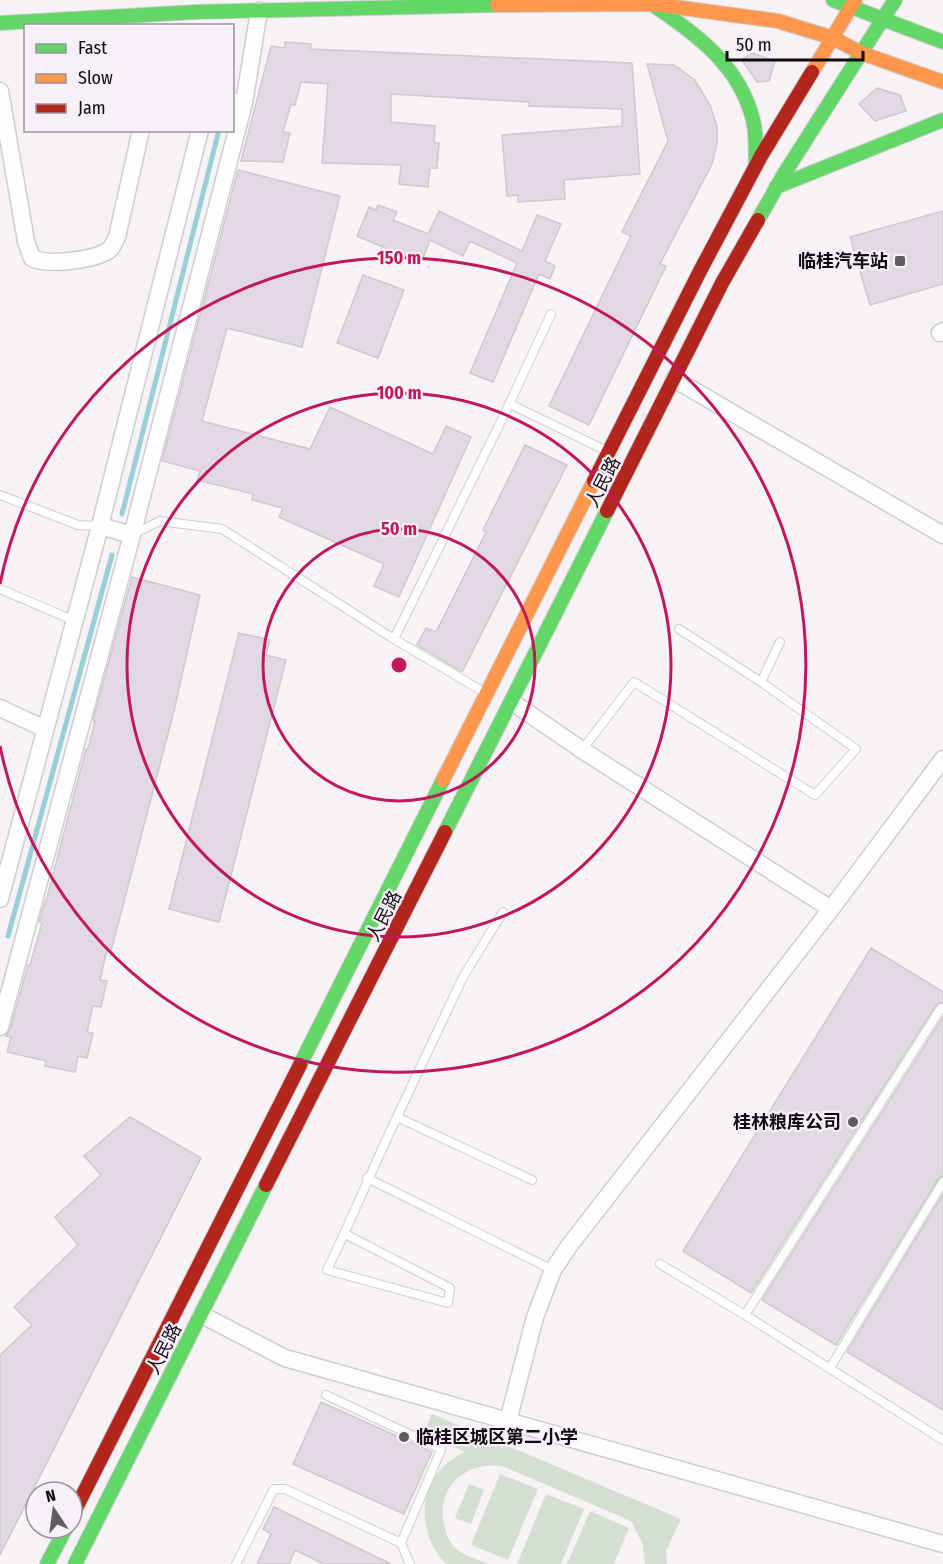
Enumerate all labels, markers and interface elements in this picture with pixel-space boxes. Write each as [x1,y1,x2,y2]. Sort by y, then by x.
legend [24,24,234,132]
scale bar [727,24,864,62]
text: 50 m [736,34,772,56]
text: Fast [78,37,107,59]
text: Slow [78,67,113,89]
text: Jam [78,97,106,119]
text: 150 m [377,247,421,269]
place label: 临桂汽车站 [798,250,888,272]
marker: 临桂汽车站 [893,254,907,268]
text: 100 m [377,382,421,404]
street label: 人民路 [581,453,625,511]
text: 50 m [381,518,417,540]
centre of rings [389,655,409,675]
street label: 人民路 [362,887,406,945]
place label: 桂林粮库公司 [733,1111,841,1133]
marker: 桂林粮库公司 [846,1115,860,1129]
street label: 人民路 [142,1320,186,1378]
place label: 临桂区城区第二小学 [416,1426,578,1448]
marker: 临桂区城区第二小学 [397,1430,411,1444]
north arrow [24,1480,84,1540]
text: N [44,1486,58,1506]

